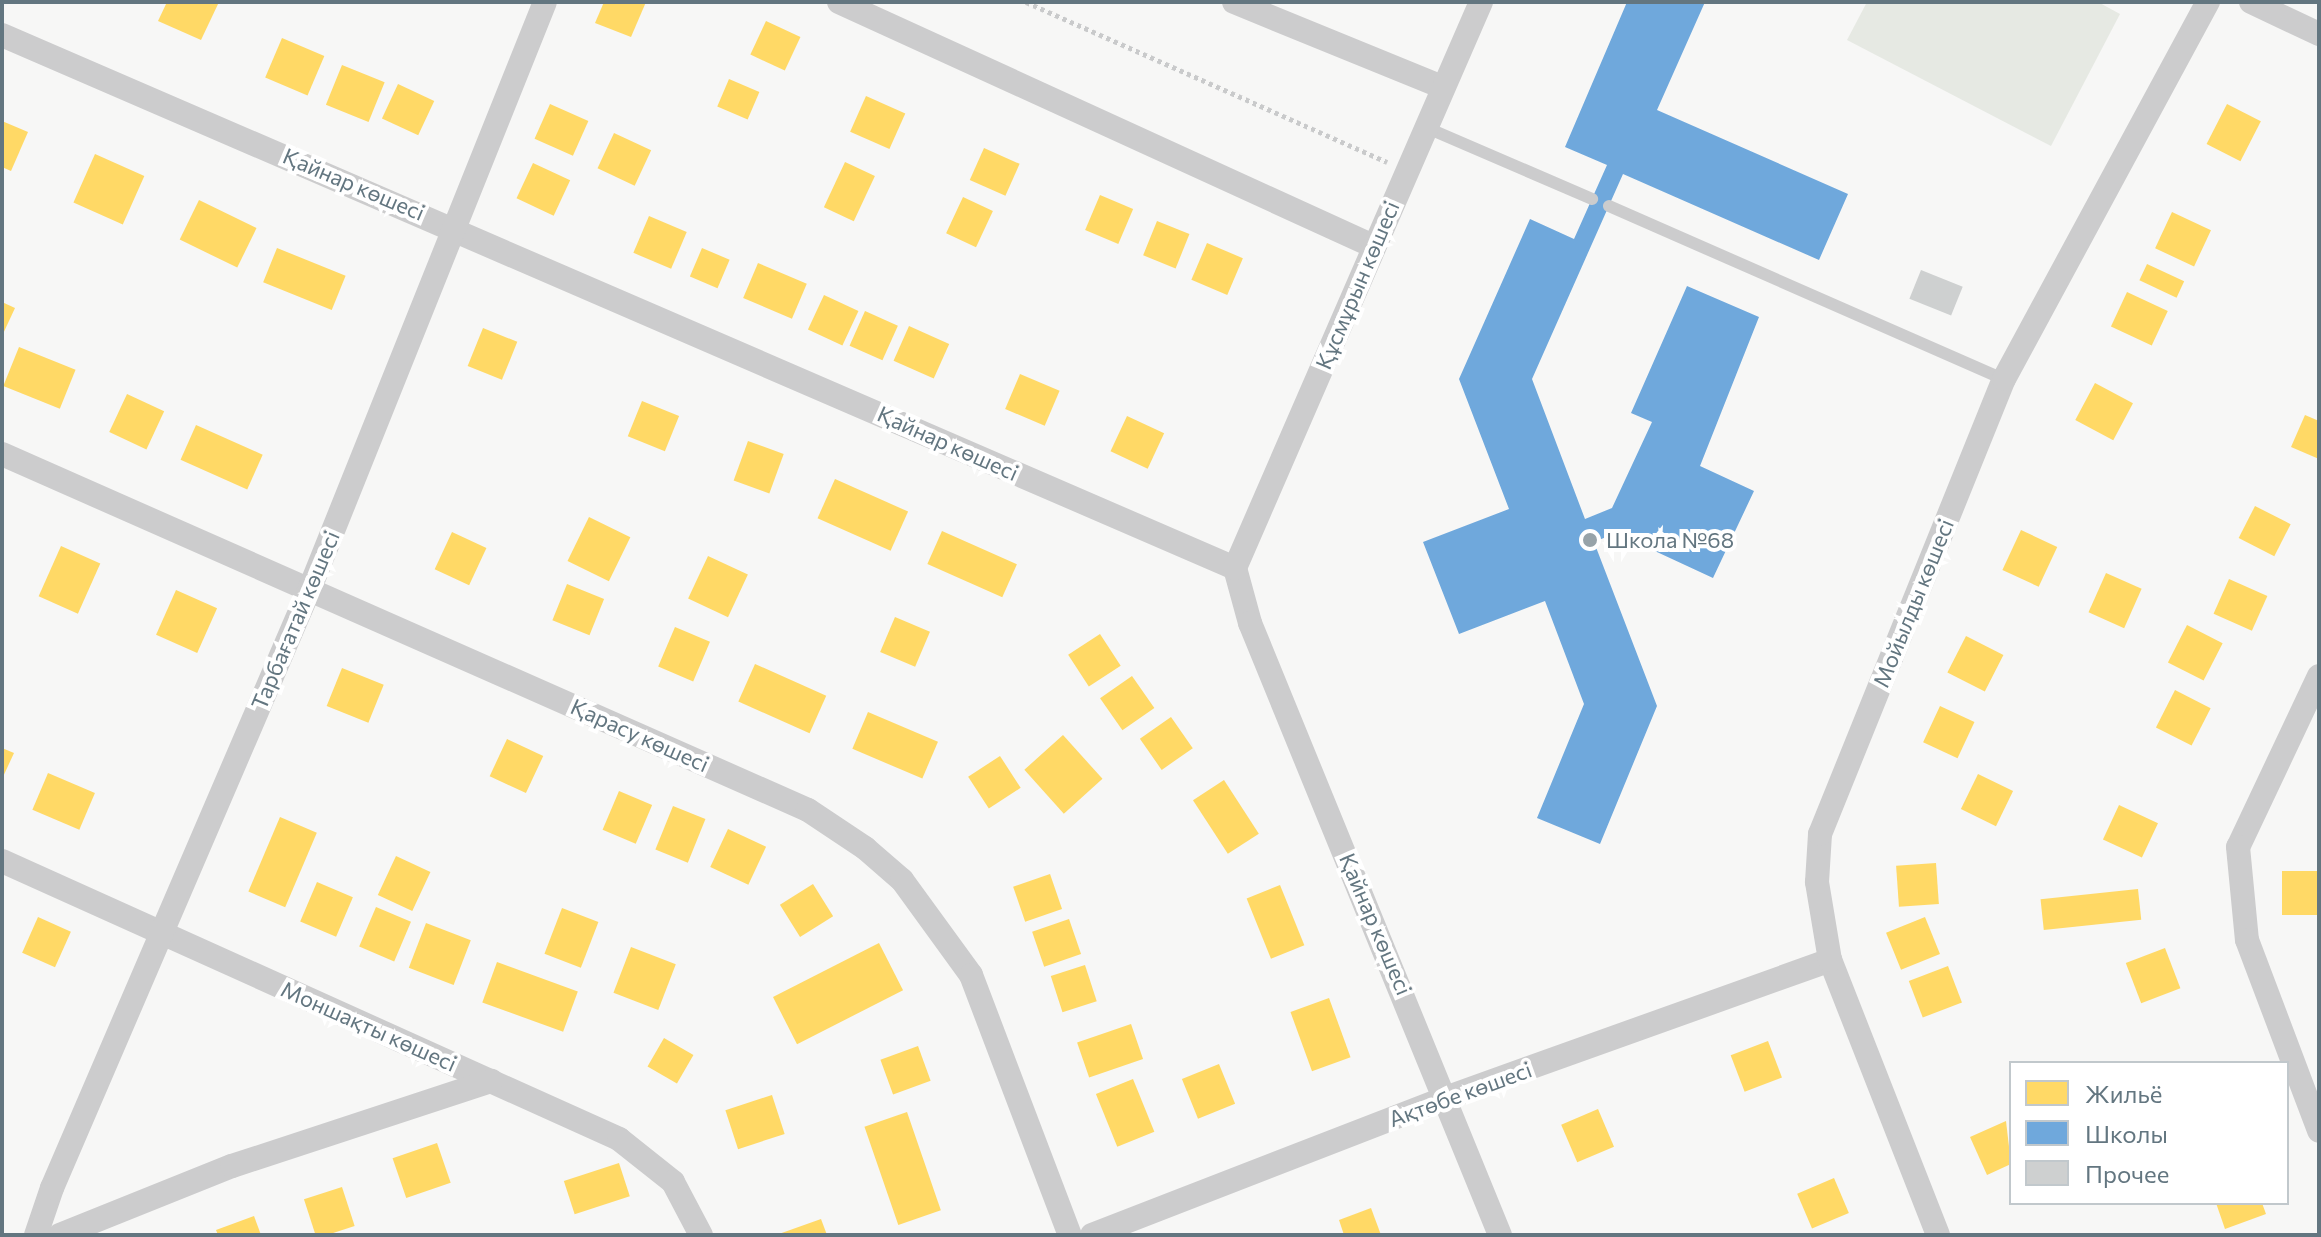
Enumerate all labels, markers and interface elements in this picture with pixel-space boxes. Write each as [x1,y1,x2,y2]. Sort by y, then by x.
street label: Қайнар көшесі [279,142,429,226]
street label: Құсмұрын көшесі [1310,197,1404,373]
street label: Қайнар көшесі [873,400,1023,486]
street label: Мойылды көшесі [1867,515,1959,691]
street label: Тарбағатай көшесі [245,527,345,713]
place label: Школа №68 [1606,527,1734,553]
marker: Школа №68 [1581,531,1599,549]
street label: Қарасу көшесі [567,693,713,777]
street label: Қайнар көшесі [1334,849,1418,999]
street label: Моншақты көшесі [277,975,461,1077]
street label: Ақтөбе көшесі [1385,1056,1535,1132]
legend [2009,1061,2289,1205]
text: Жильё [2085,1079,2162,1108]
text: Школы [2085,1119,2168,1148]
text: Прочее [2085,1159,2169,1188]

